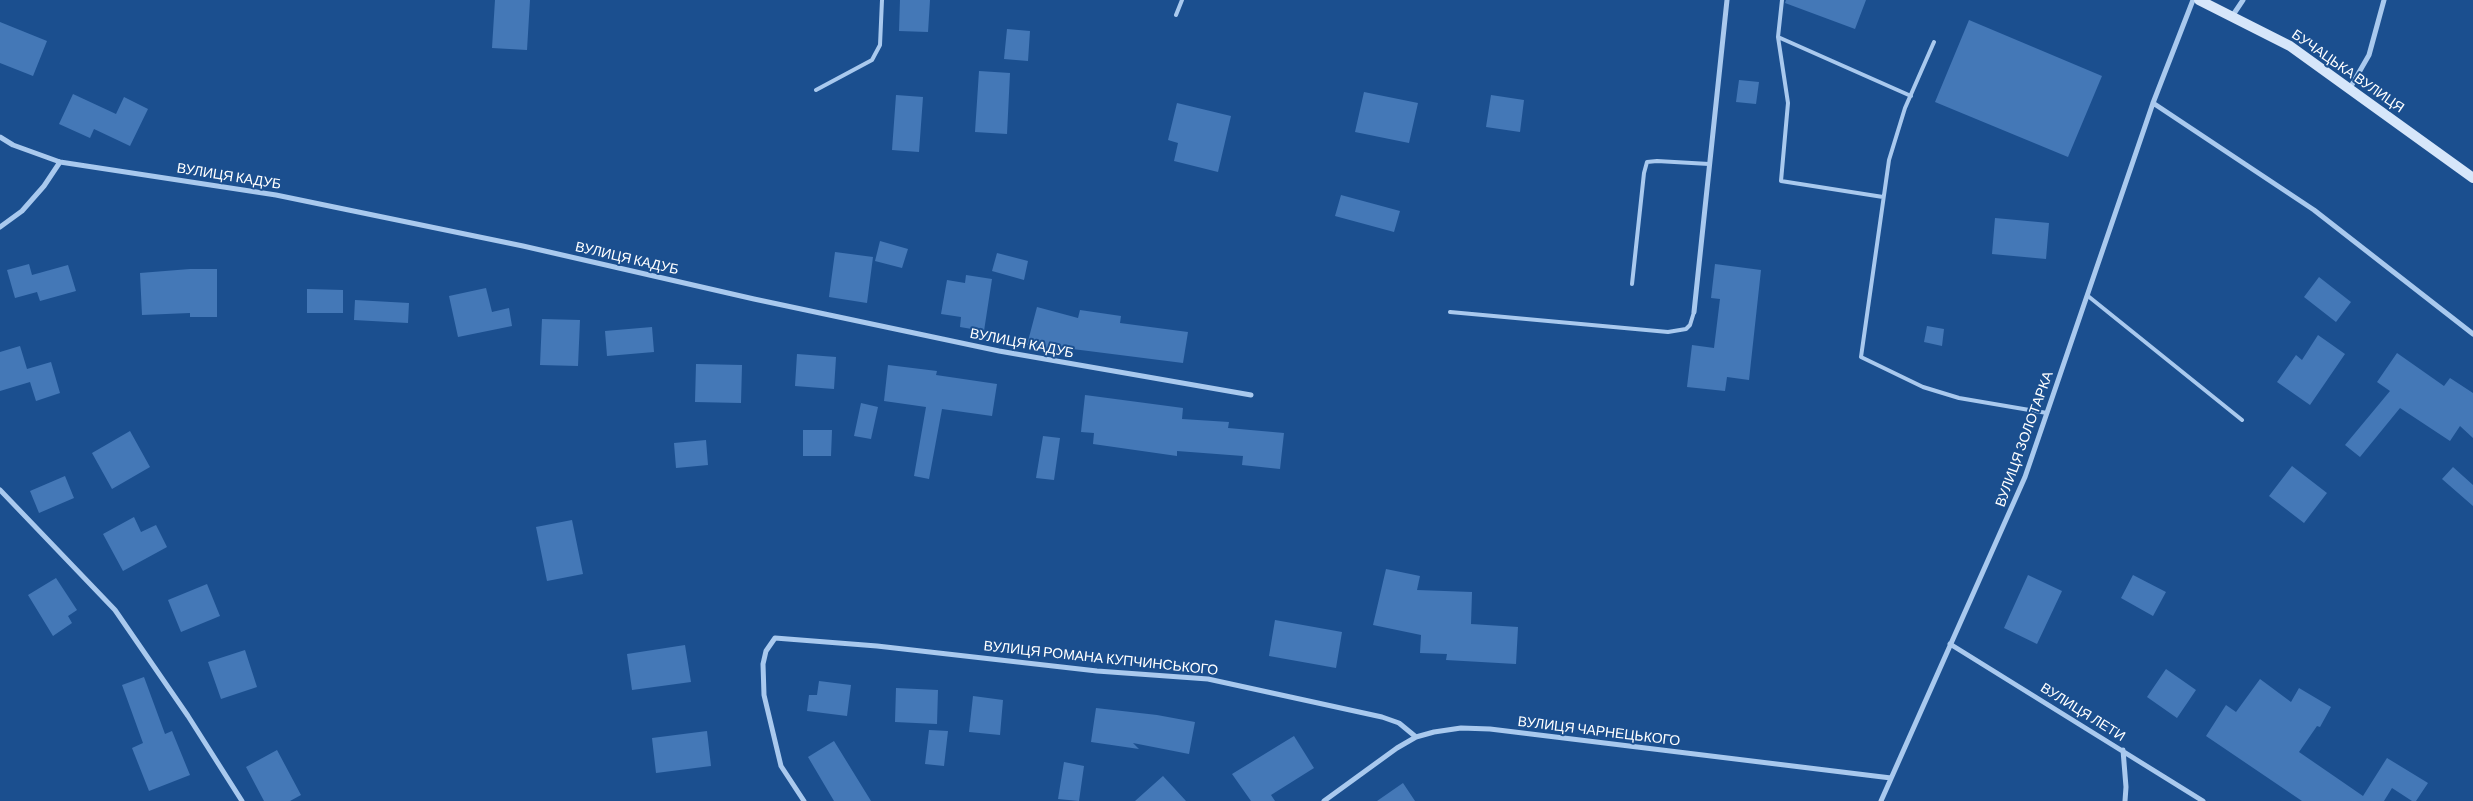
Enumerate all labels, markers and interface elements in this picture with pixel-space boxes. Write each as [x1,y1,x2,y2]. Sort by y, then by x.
street label: БУЧАЦЬКА ВУЛИЦЯ [2289,26,2407,116]
street label: ВУЛИЦЯ КАДУБ [176,159,282,193]
street label: ВУЛИЦЯ КАДУБ [574,238,680,278]
street label: ВУЛИЦЯ КАДУБ [969,325,1075,361]
street label: ВУЛИЦЯ ЗОЛОТАРКА [1992,369,2056,509]
street label: ВУЛИЦЯ РОМАНА КУПЧИНСЬКОГО [983,637,1219,679]
street label: ВУЛИЦЯ ЛЕТИ [2037,679,2129,745]
street label: ВУЛИЦЯ ЧАРНЕЦЬКОГО [1517,713,1681,749]

